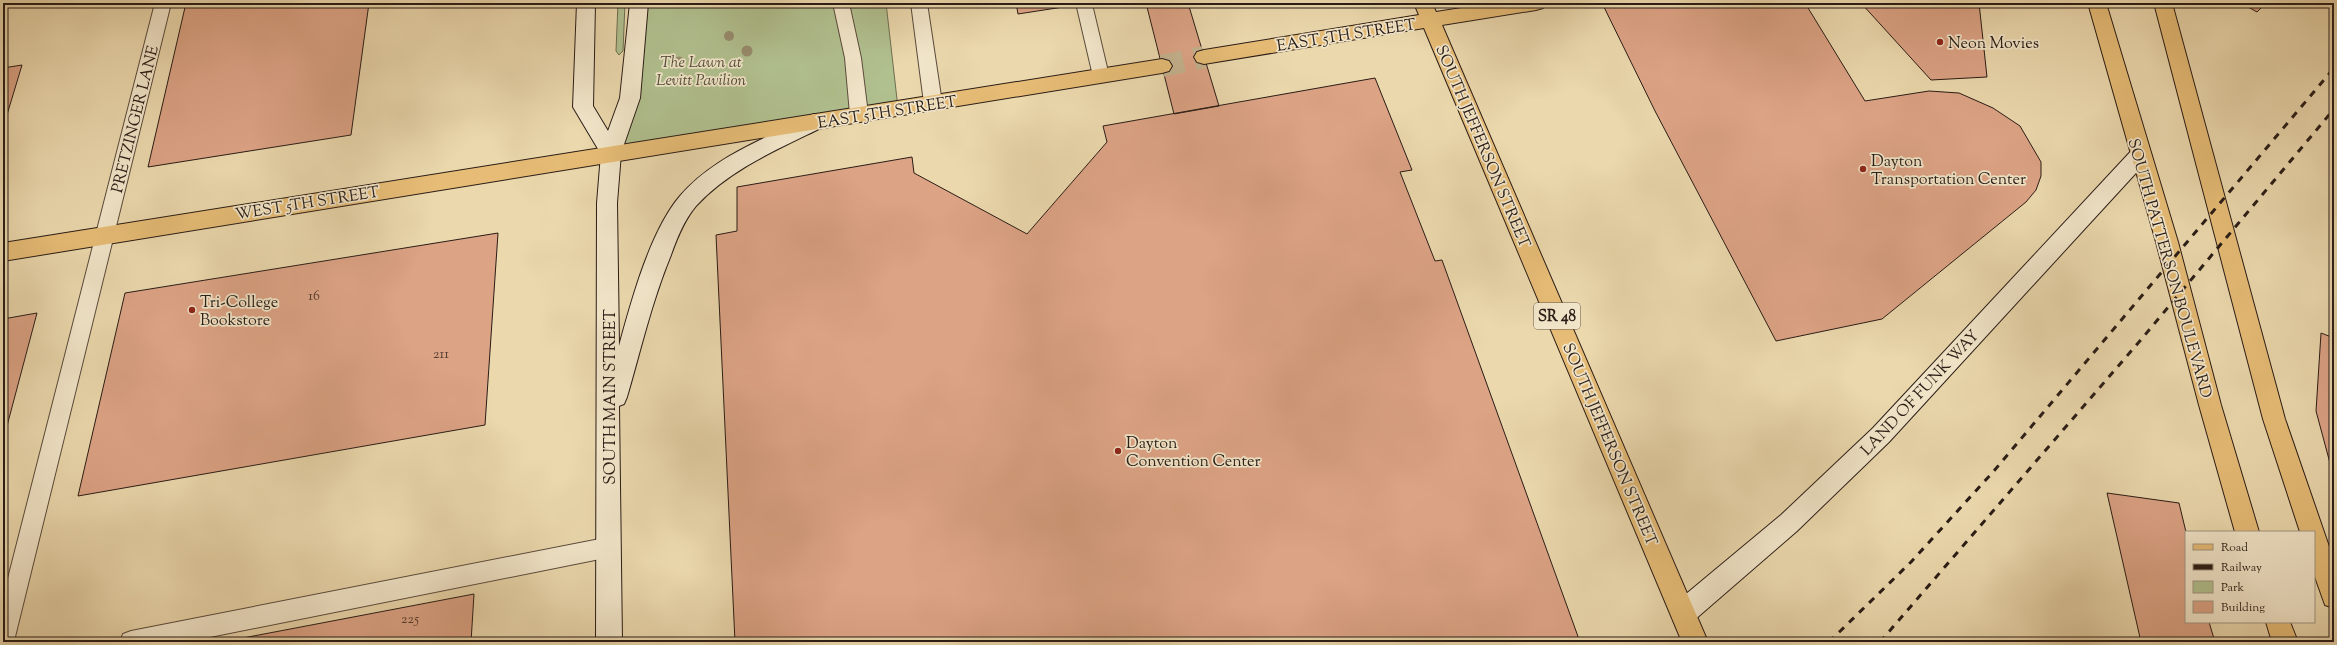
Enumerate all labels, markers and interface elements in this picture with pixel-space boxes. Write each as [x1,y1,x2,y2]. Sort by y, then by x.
street label: EAST 5TH STREET [1275,14,1418,59]
place label: Neon Movies [1948,33,2039,56]
marker: Neon Movies [1935,37,1945,47]
street label: SOUTH JEFFERSON STREET [1428,42,1535,252]
street label: PRETZINGER LANE [107,43,166,196]
park label: The Lawn at Levitt Pavilion [656,52,747,93]
street label: EAST 5TH STREET [816,91,959,136]
street label: SOUTH PATTERSON BOULEVARD [2120,136,2217,401]
place label: Dayton Transportation Center [1871,151,2026,192]
marker: Dayton Transportation Center [1858,164,1868,174]
street label: WEST 5TH STREET [234,182,381,227]
house number: 16 [308,287,320,307]
place label: Tri-College Bookstore [200,292,278,333]
road number: SR 48 [1534,303,1580,329]
marker: Tri-College Bookstore [187,305,197,315]
street label: SOUTH MAIN STREET [600,309,623,485]
street label: LAND OF FUNK WAY [1856,325,1986,462]
street label: SOUTH JEFFERSON STREET [1555,340,1662,550]
house number: 211 [433,345,449,365]
place label: Dayton Convention Center [1126,433,1261,474]
marker: Dayton Convention Center [1113,446,1123,456]
legend [2185,531,2315,623]
text: Road [2221,539,2248,557]
text: Railway [2221,559,2262,577]
text: Park [2221,579,2244,597]
text: Building [2221,599,2265,617]
house number: 225 [401,610,419,630]

